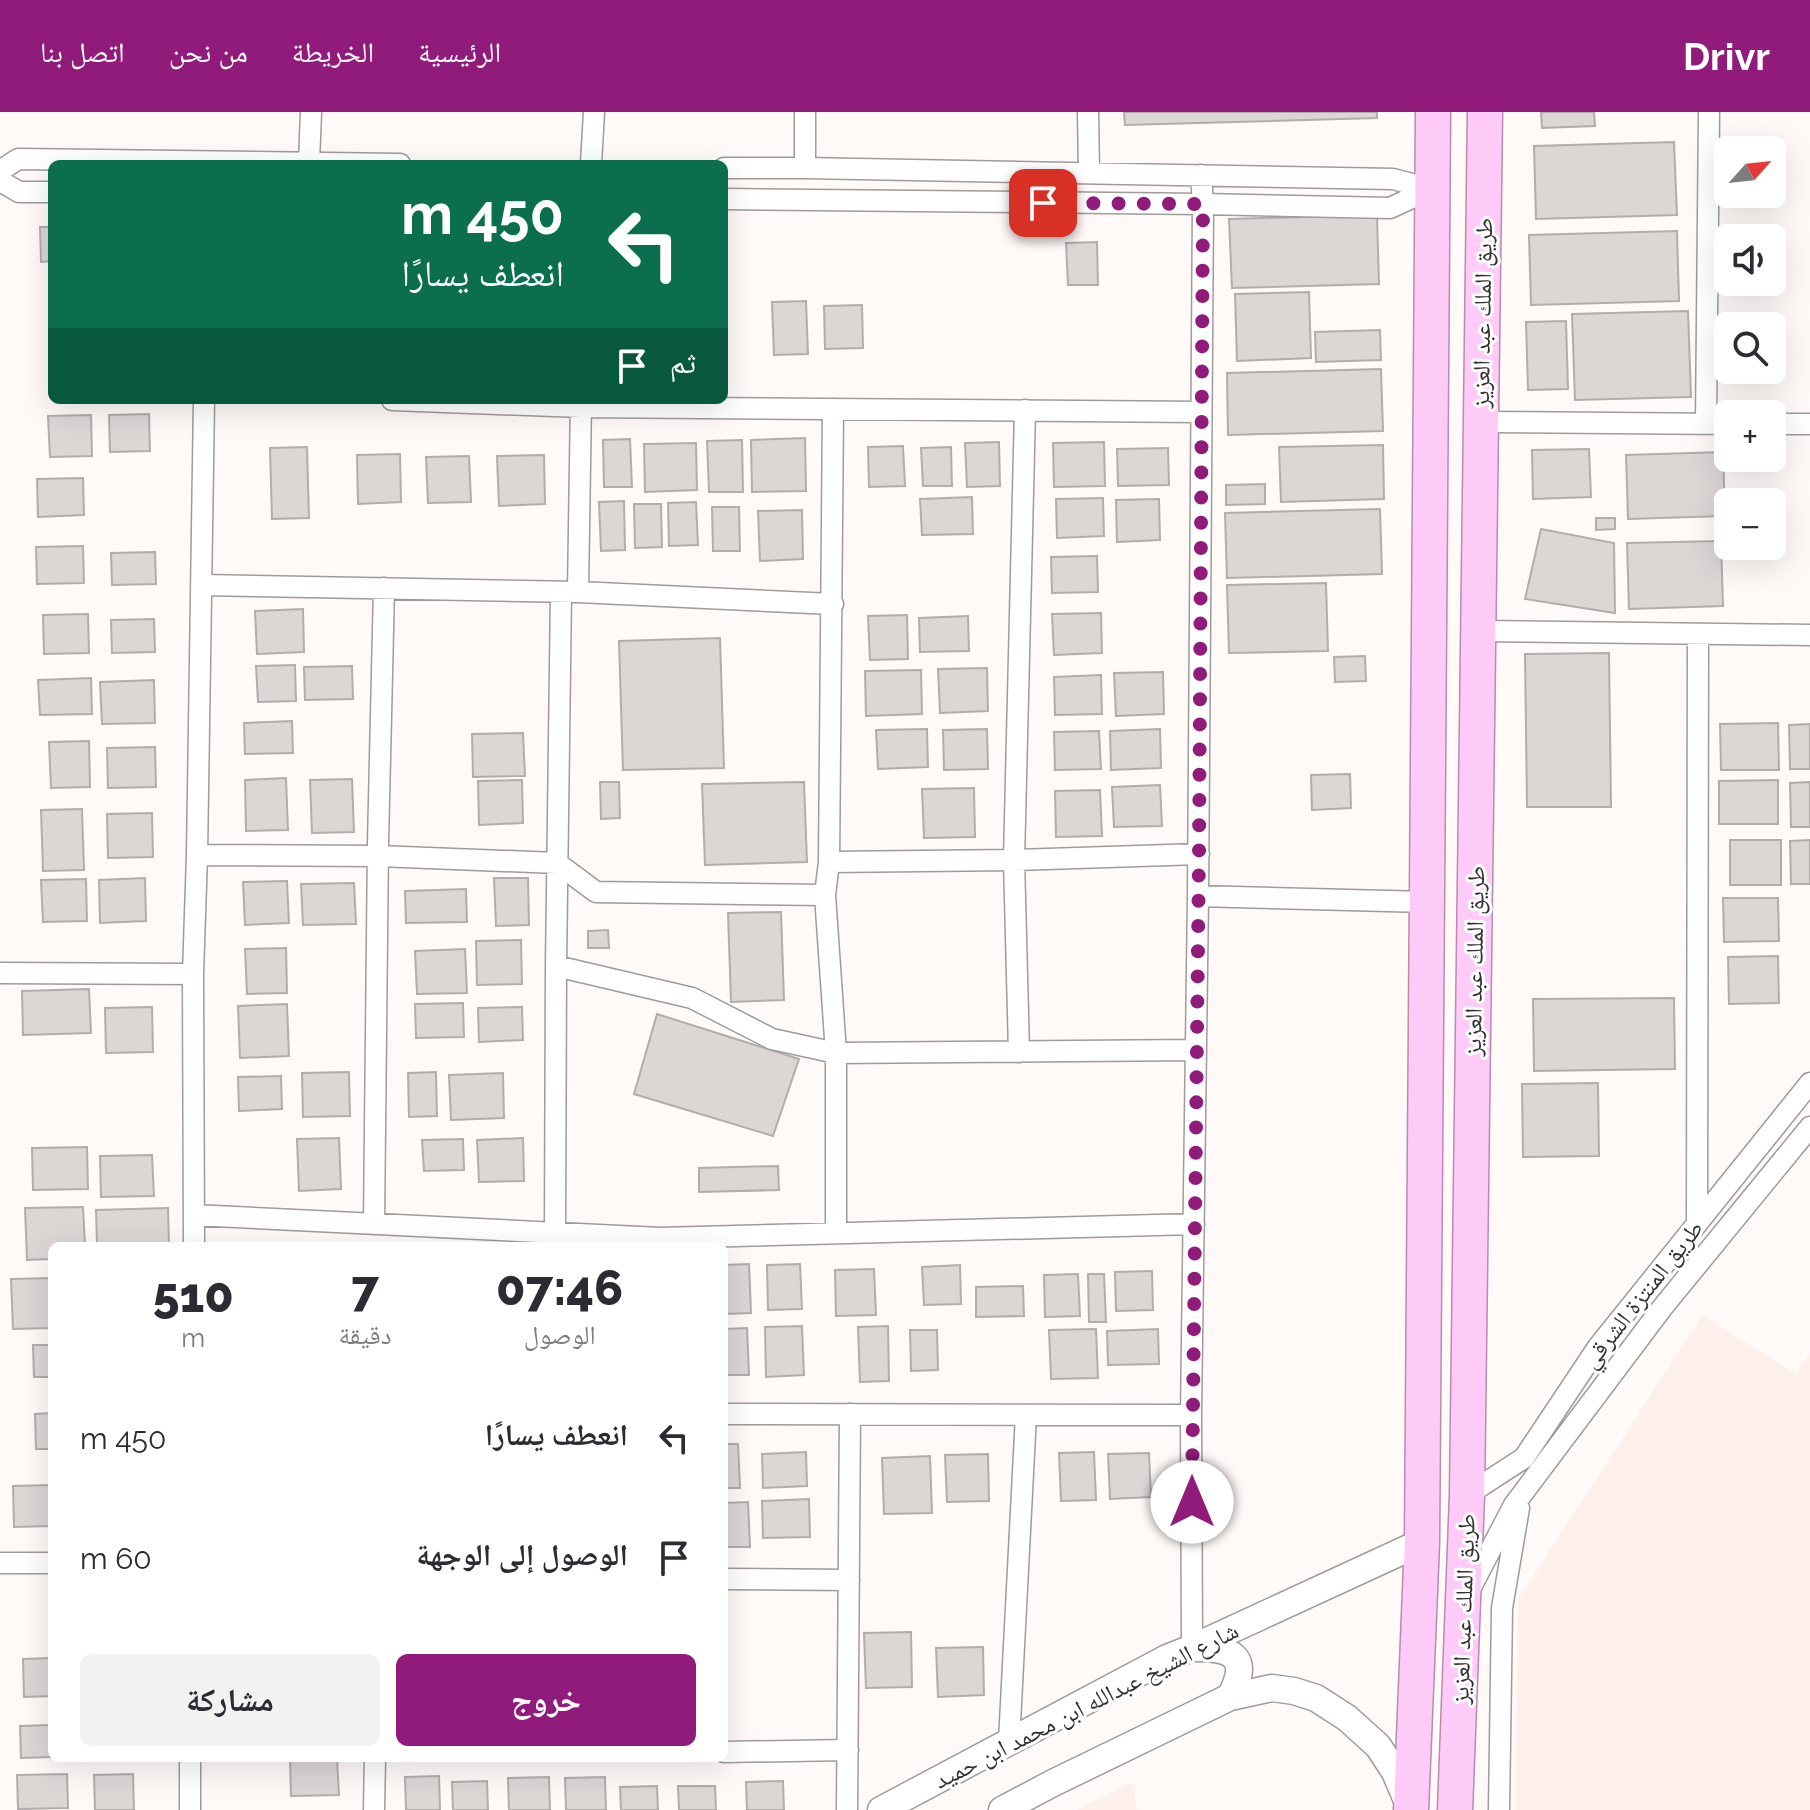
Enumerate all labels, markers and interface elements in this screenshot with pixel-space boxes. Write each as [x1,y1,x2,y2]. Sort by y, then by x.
text: Drivr [1683,34,1770,79]
text: اتصل بنا [40,36,125,69]
text: من نحن [169,36,248,69]
text: الخريطة [292,36,374,69]
text: الرئيسية [418,36,501,69]
north arrow [1714,136,1786,208]
map controls [1714,136,1786,560]
pin [1009,169,1077,237]
text: 450 m [401,181,564,247]
icon: arrive [1021,181,1065,225]
icon: left [592,192,696,296]
street label: طريق الملك عبد العزيز [1466,217,1498,410]
button: sound [1714,224,1786,296]
text: انعطف يسارًا [402,252,564,294]
button: search [1714,312,1786,384]
icon: arrive [610,344,654,388]
text: ثم [670,345,696,380]
button: + [1714,400,1786,472]
button: − [1714,488,1786,560]
street label: طريق الملك عبد العزيز [1458,865,1490,1058]
street label: طريق المنتزة الشرقي [1575,1214,1713,1377]
text: 7 [351,1260,379,1316]
text: 07:46 [496,1260,623,1316]
text: 510 [153,1267,234,1323]
text: دقيقة [339,1320,391,1350]
text: الوصول [524,1320,596,1350]
text: m [181,1323,205,1353]
icon: left [652,1416,696,1460]
text: انعطف يسارًا [485,1417,628,1452]
text: 450 m [80,1421,166,1456]
position arrow [1150,1460,1234,1544]
street label: طريق الملك عبد العزيز [1445,1513,1481,1706]
icon: arrive [652,1536,696,1580]
text: الوصول إلى الوجهة [416,1537,628,1572]
text: 60 m [80,1541,152,1576]
street label: شارع الشيخ عبدالله ابن محمد ابن حميد [929,1615,1244,1795]
button: مشاركة [80,1654,380,1746]
button: خروج [396,1654,696,1746]

